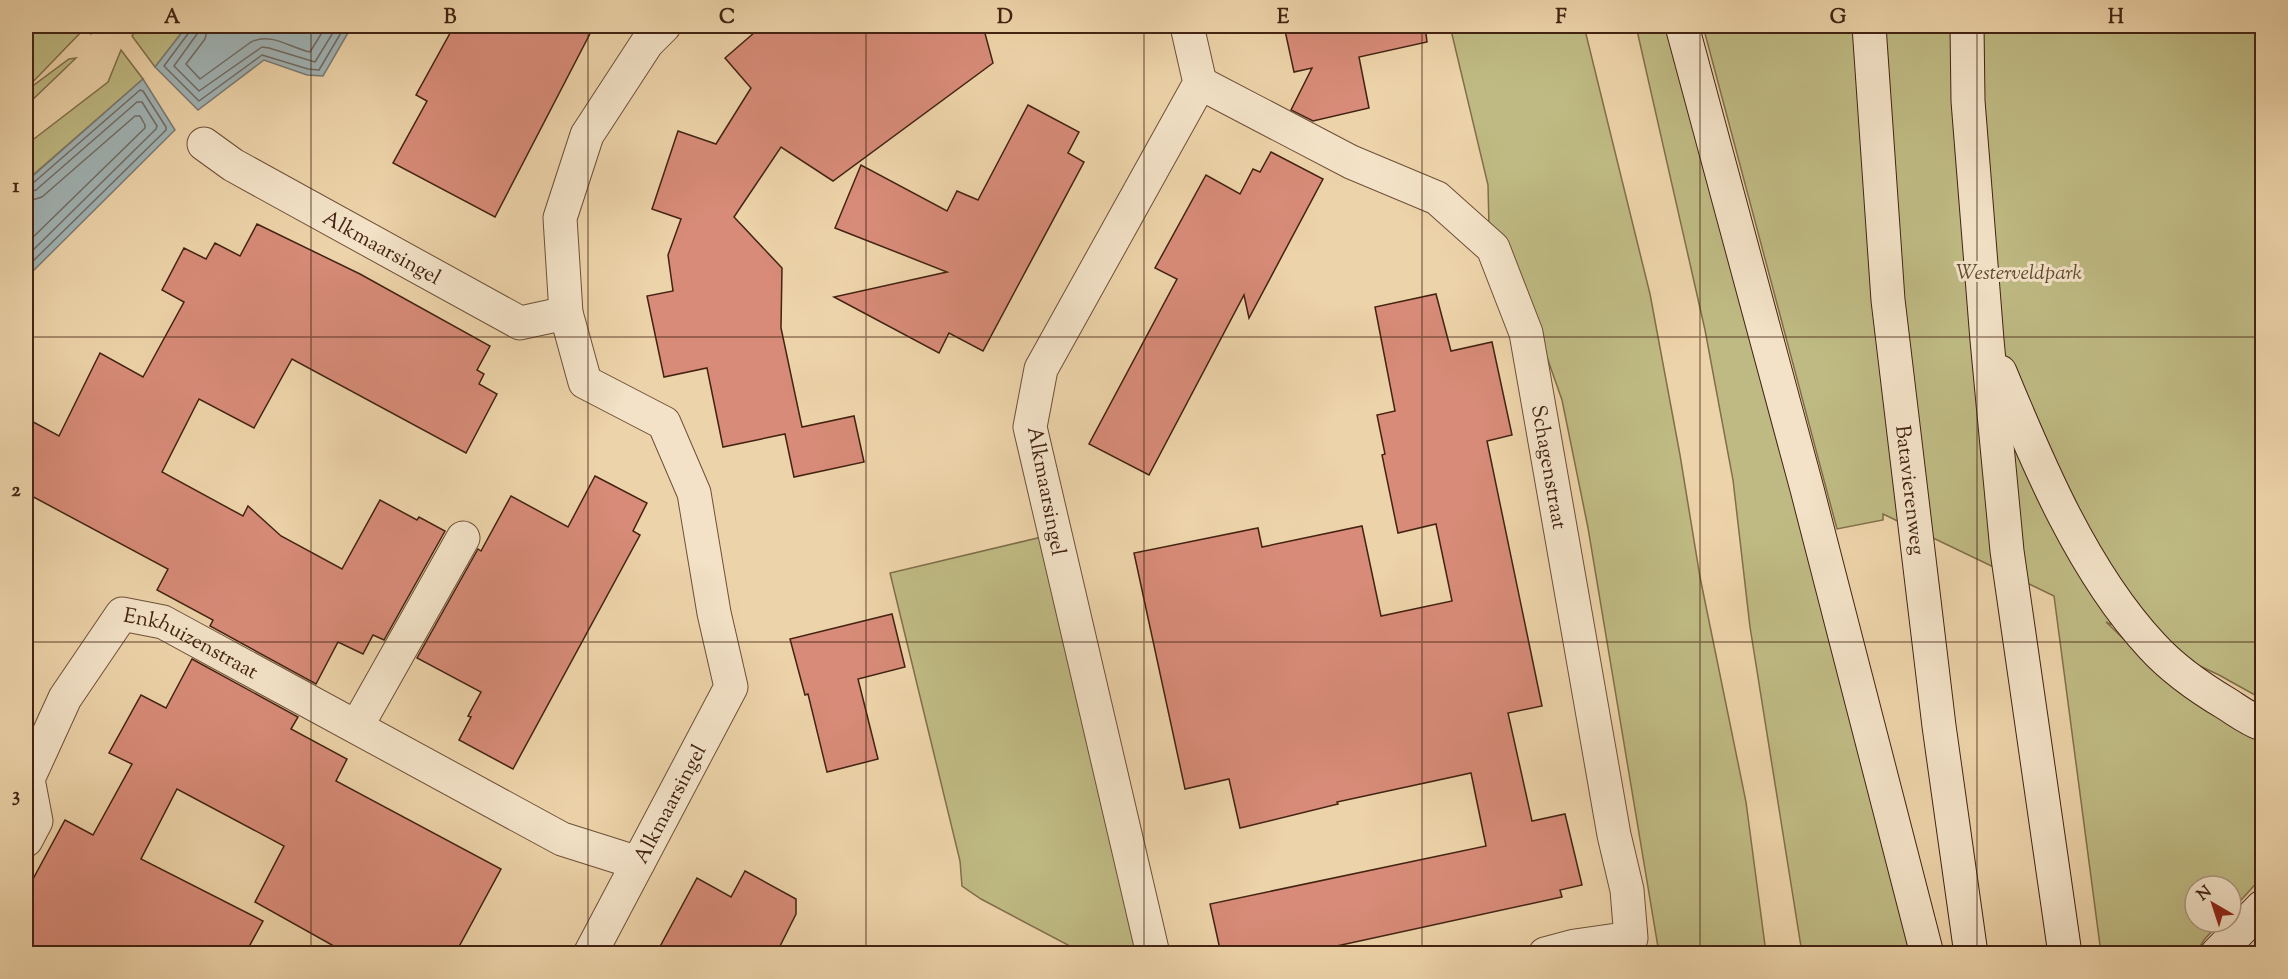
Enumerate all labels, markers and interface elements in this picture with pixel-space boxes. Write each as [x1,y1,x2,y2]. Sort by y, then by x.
text: A [164,4,181,33]
text: B [444,4,457,33]
text: C [719,4,735,33]
text: D [997,4,1013,33]
text: E [1277,4,1290,33]
text: F [1555,4,1567,33]
text: G [1830,4,1847,33]
text: H [2108,4,2124,33]
text: 1 [13,173,20,202]
street label: Alkmaarsingel [316,204,446,294]
park label: Westerveldpark [1956,259,2083,289]
street label: Schagenstraat [1522,403,1573,532]
street label: Alkmaarsingel [1018,424,1072,559]
street label: Batavierenweg [1886,424,1931,557]
text: 2 [11,477,21,506]
street label: Enkhuizenstraat [121,602,263,688]
street label: Alkmaarsingel [627,740,715,870]
text: 3 [12,782,20,811]
north arrow [2183,874,2243,934]
text: N [2193,881,2218,907]

